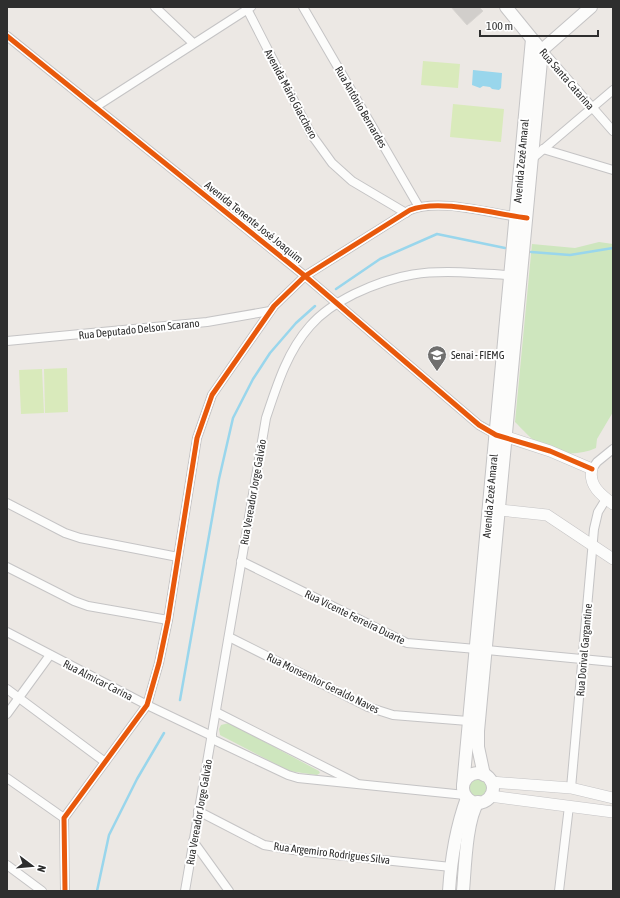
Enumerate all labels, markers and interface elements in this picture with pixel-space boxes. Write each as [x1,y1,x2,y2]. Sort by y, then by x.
scale bar [480,12,598,38]
text: 100 m [486,19,513,33]
street label: Rua Santa Catarina [537,46,597,112]
street label: Avenida Mário Giacchero [262,47,320,141]
street label: Rua Antônio Bernardes [333,64,389,150]
street label: Avenida Zezé Amaral [511,118,531,204]
street label: Avenida Tenente José Joaquim [203,179,306,265]
street label: Rua Deputado Delson Scarano [78,317,200,341]
school or university icon: Senai - FIEMG [426,344,448,372]
place label: Senai - FIEMG [451,349,505,361]
street label: Rua Vereador Jorge Galvão [238,438,268,546]
street label: Avenida Zezé Amaral [480,453,500,539]
street label: Rua Vicente Ferreira Duarte [303,588,407,646]
street label: Rua Dorival Gargantine [574,603,594,697]
street label: Rua Monsenhor Geraldo Naves [265,651,381,715]
street label: Rua Almicar Carina [61,657,135,703]
street label: Rua Vereador Jorge Galvão [184,758,214,866]
street label: Rua Argemiro Rodrigues Silva [273,840,391,866]
north arrow [12,846,52,886]
text: N [35,864,48,874]

